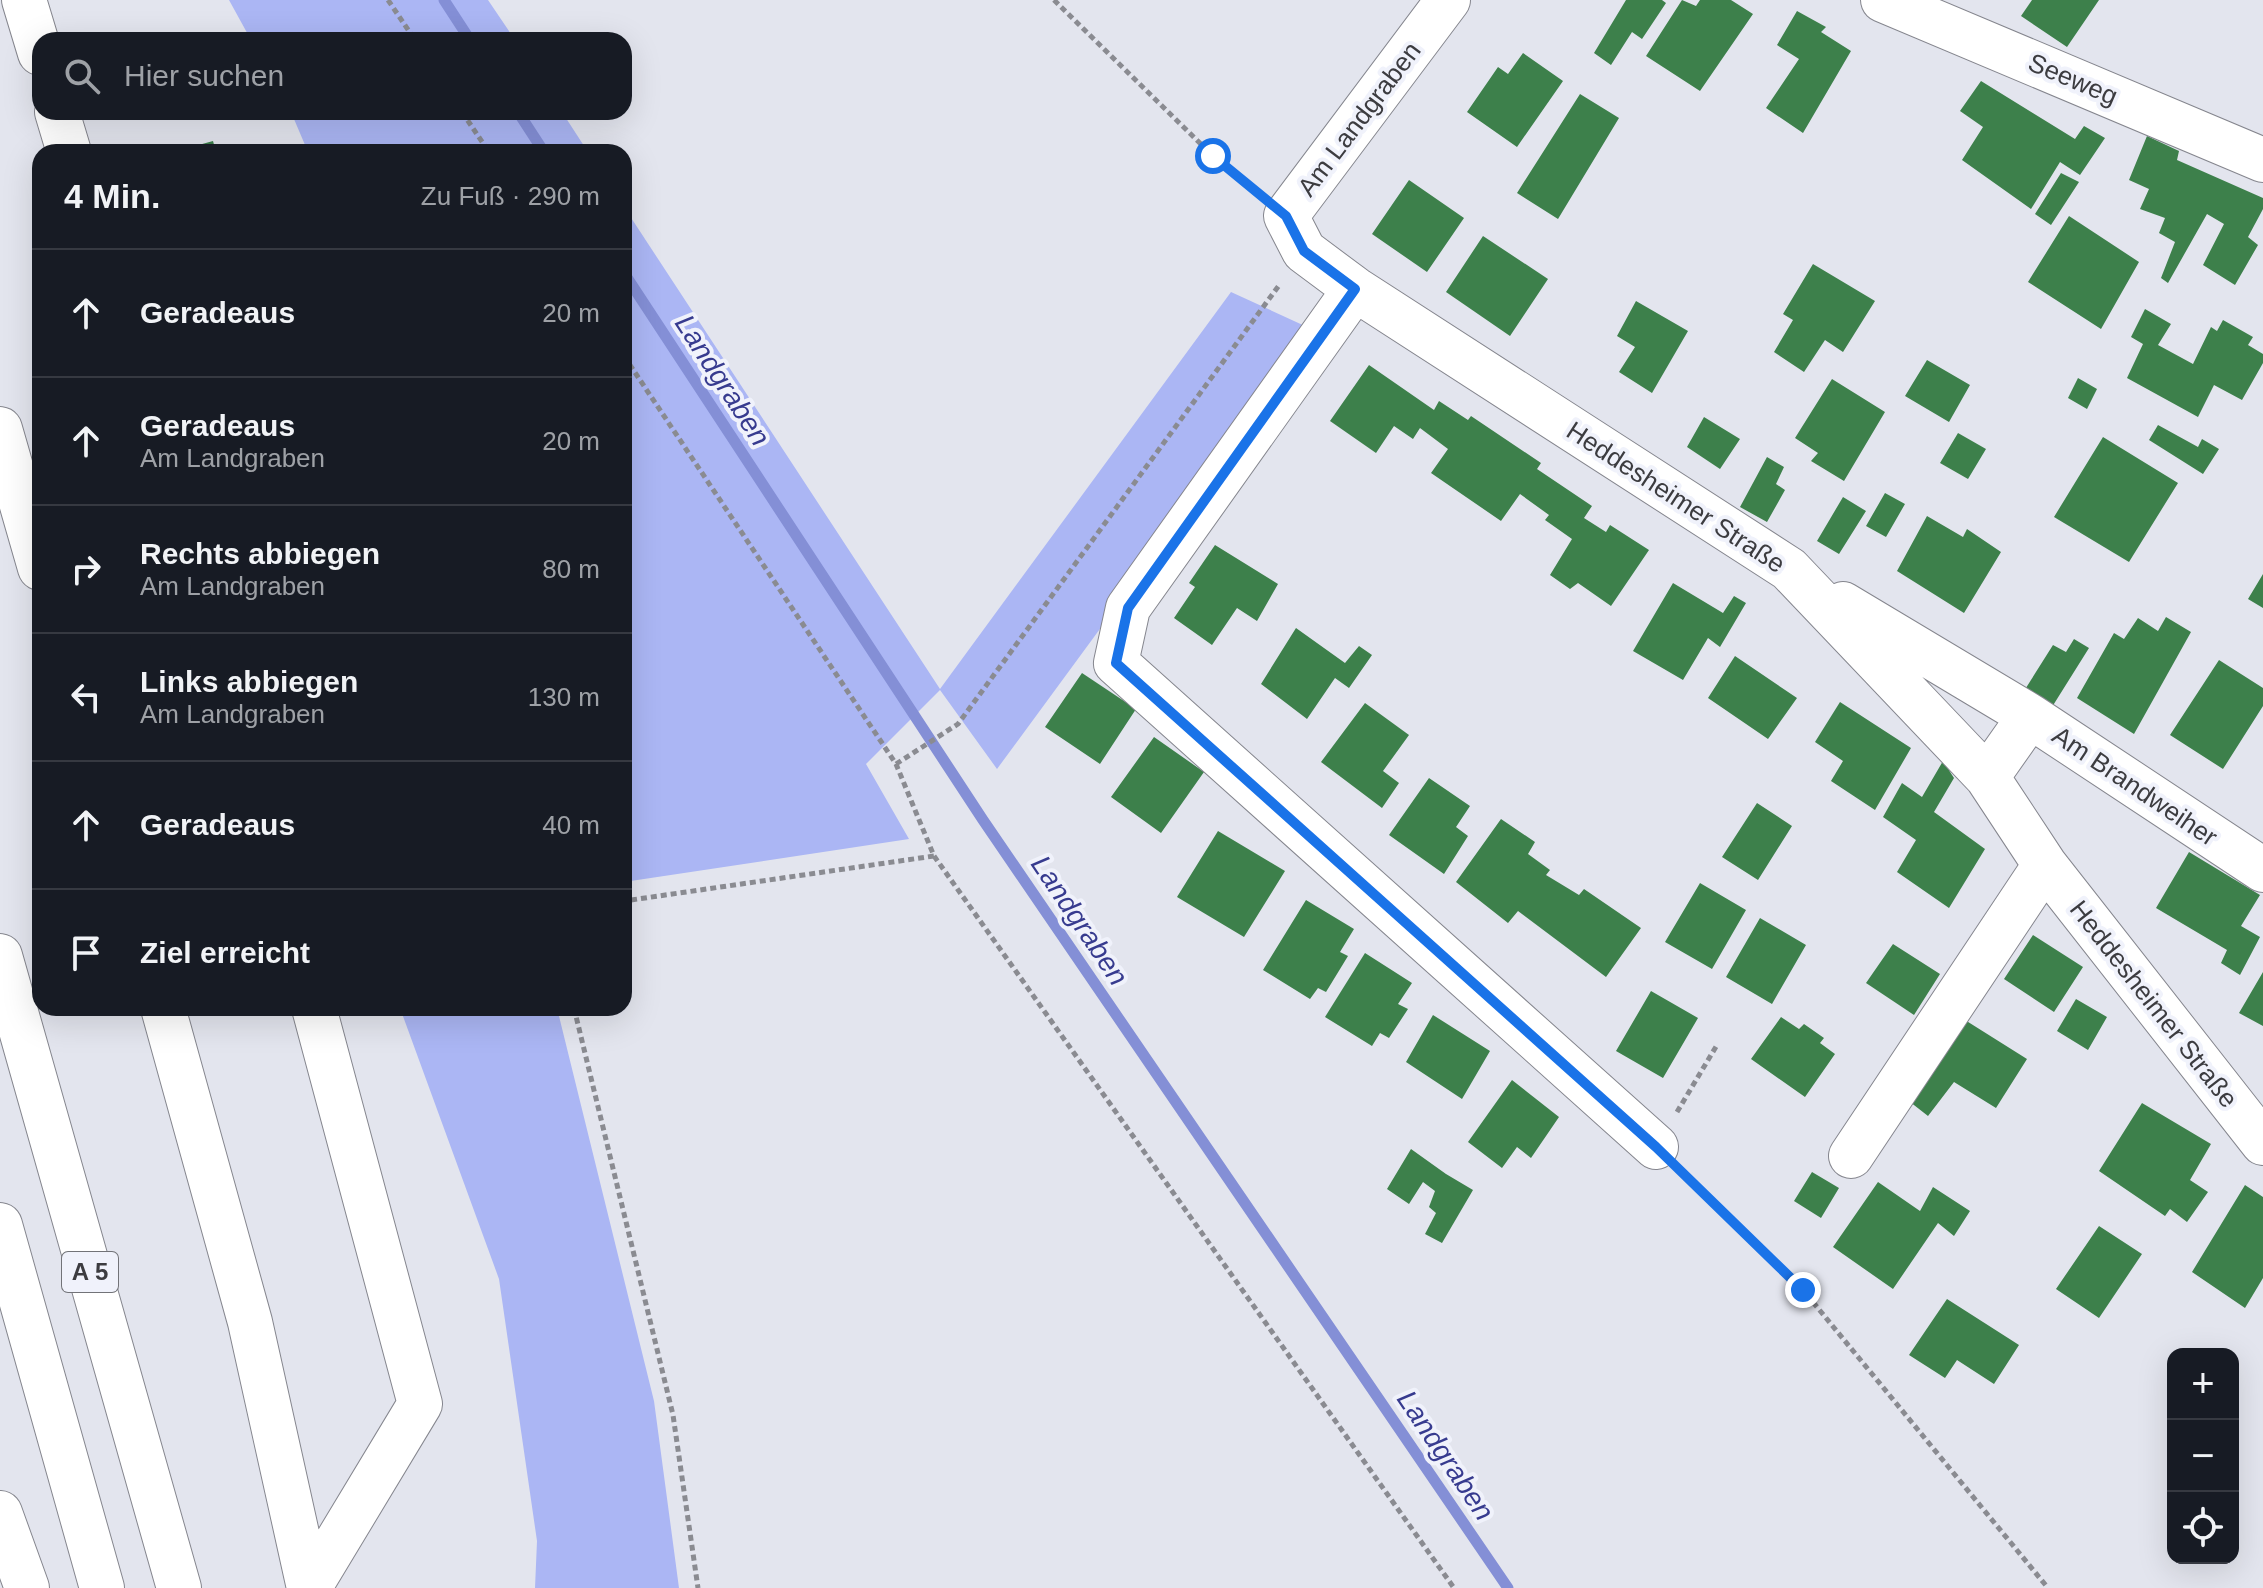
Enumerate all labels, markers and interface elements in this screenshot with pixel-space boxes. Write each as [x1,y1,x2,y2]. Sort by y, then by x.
search box [32,32,632,120]
street label: Am Landgraben [1291,36,1427,202]
street label: Seeweg [2024,47,2122,111]
icon: search [60,54,104,98]
text: Hier suchen [124,59,284,92]
route start [1195,138,1231,174]
text: 4 Min. [64,177,160,215]
text: Zu Fuß · 290 m [421,181,600,211]
icon: ahead [64,291,108,335]
text: Geradeaus [140,296,295,329]
text: 20 m [542,298,600,328]
water label: Landgraben [669,309,776,451]
text: Geradeaus [140,409,295,442]
street label: Heddesheimer Straße [1561,415,1791,579]
icon: ahead [64,419,108,463]
text: 20 m [542,426,600,456]
text: Am Landgraben [140,443,325,473]
text: Rechts abbiegen [140,537,380,570]
icon: right [64,547,108,591]
text: 80 m [542,554,600,584]
text: Am Landgraben [140,571,325,601]
text: Links abbiegen [140,665,358,698]
icon: left [64,675,108,719]
text: 130 m [528,682,600,712]
text: Am Landgraben [140,699,325,729]
street label: Am Brandweiher [2047,720,2223,852]
icon: ahead [64,803,108,847]
text: Geradeaus [140,808,295,841]
text: 40 m [542,810,600,840]
water label: Landgraben [1025,850,1134,991]
street label: Heddesheimer Straße [2064,895,2244,1113]
icon: arrive [64,931,108,975]
text: Ziel erreicht [140,936,310,969]
road number: A 5 [62,1252,118,1292]
route end [1785,1272,1821,1308]
map controls [2167,1348,2239,1564]
button: + [2167,1348,2239,1420]
water label: Landgraben [1391,1385,1500,1526]
button: − [2167,1420,2239,1492]
button: locate [2167,1492,2239,1564]

